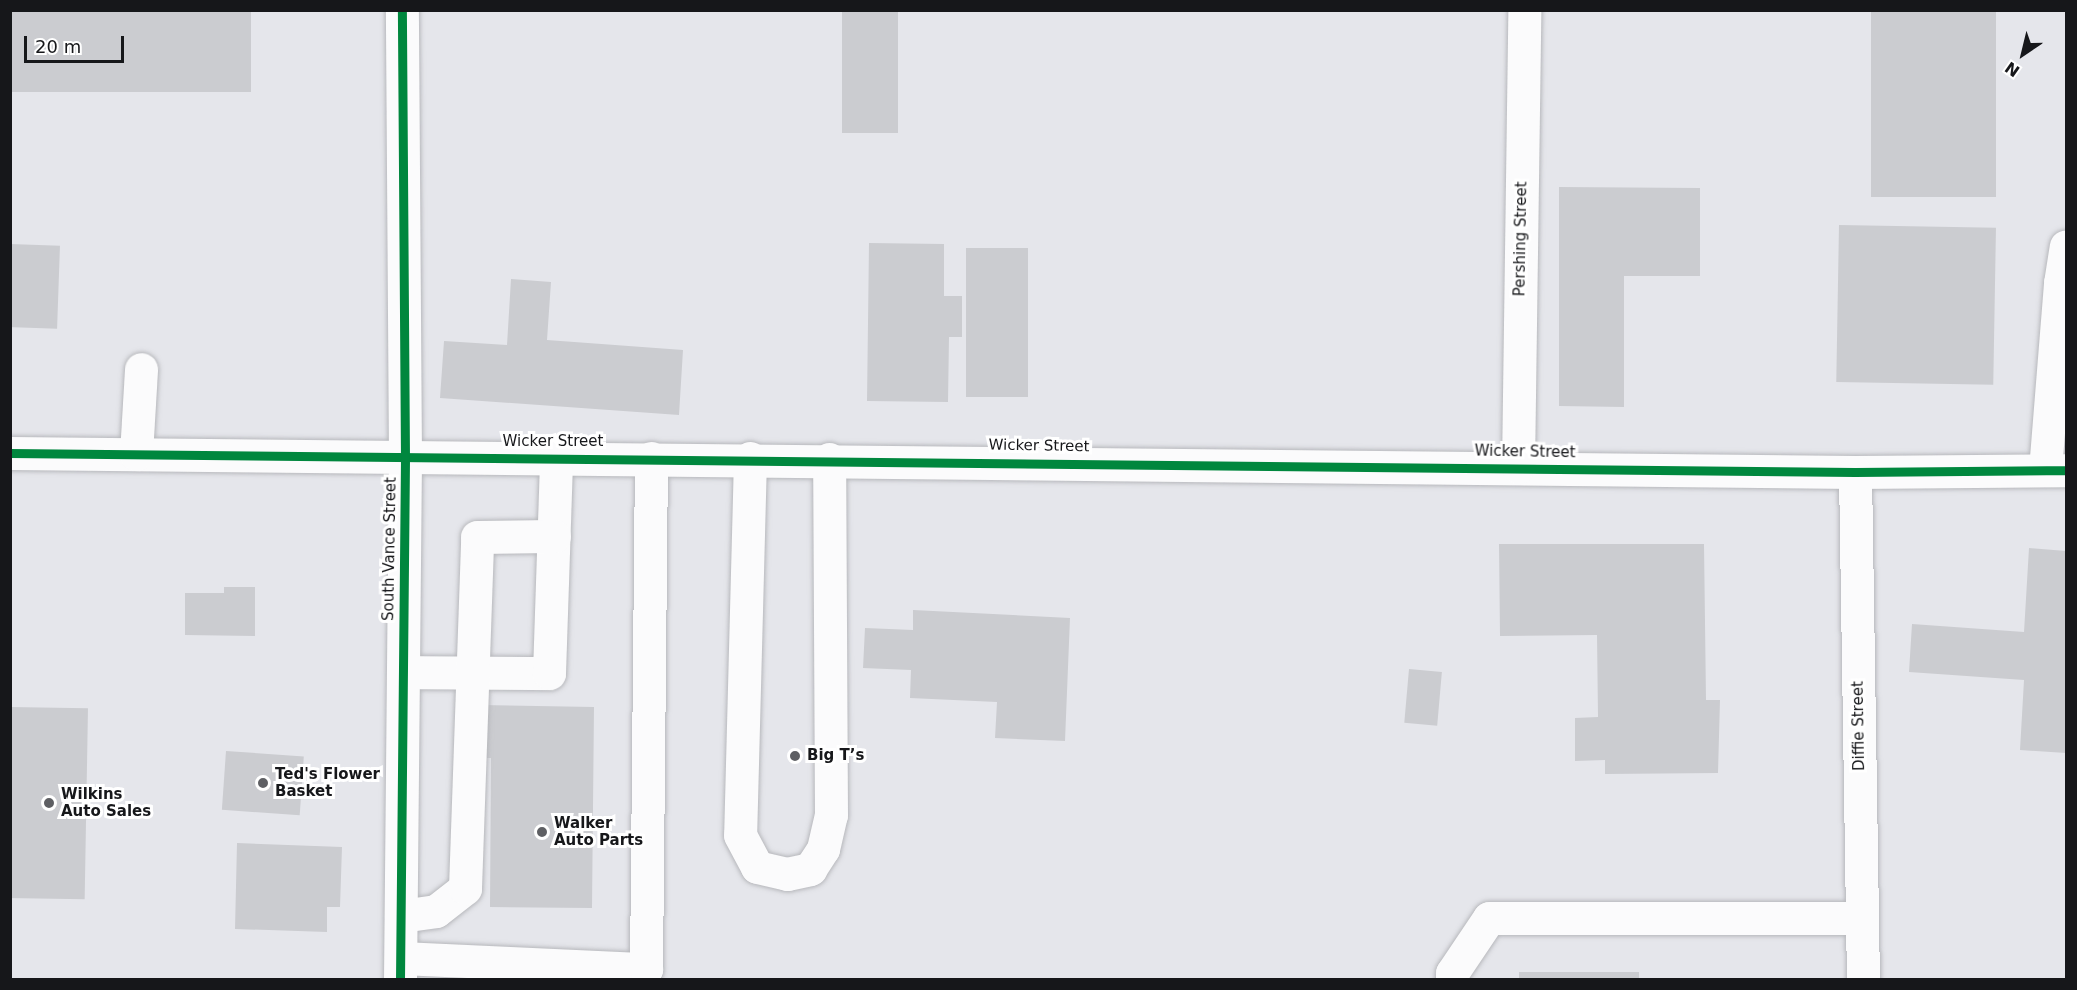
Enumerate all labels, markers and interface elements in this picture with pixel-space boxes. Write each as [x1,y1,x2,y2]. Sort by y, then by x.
scale bar [27,24,128,62]
north arrow [1993,24,2053,84]
text: 20 m [35,36,81,57]
text: N [2001,58,2023,81]
street label: Pershing Street [1511,181,1531,297]
street label: Wicker Street [503,433,603,451]
street label: Wicker Street [988,436,1090,456]
street label: Wicker Street [1474,442,1576,462]
street label: South Vance Street [380,477,400,621]
street label: Diffie Street [1849,681,1869,771]
place label: Big T’s [807,747,864,765]
marker: Big T’s [788,749,802,763]
place label: Ted's Flower Basket [275,765,380,800]
marker: Ted's Flower Basket [256,776,270,790]
place label: Wilkins Auto Sales [61,785,151,820]
marker: Wilkins Auto Sales [42,796,56,810]
place label: Walker Auto Parts [554,814,643,849]
marker: Walker Auto Parts [535,825,549,839]

